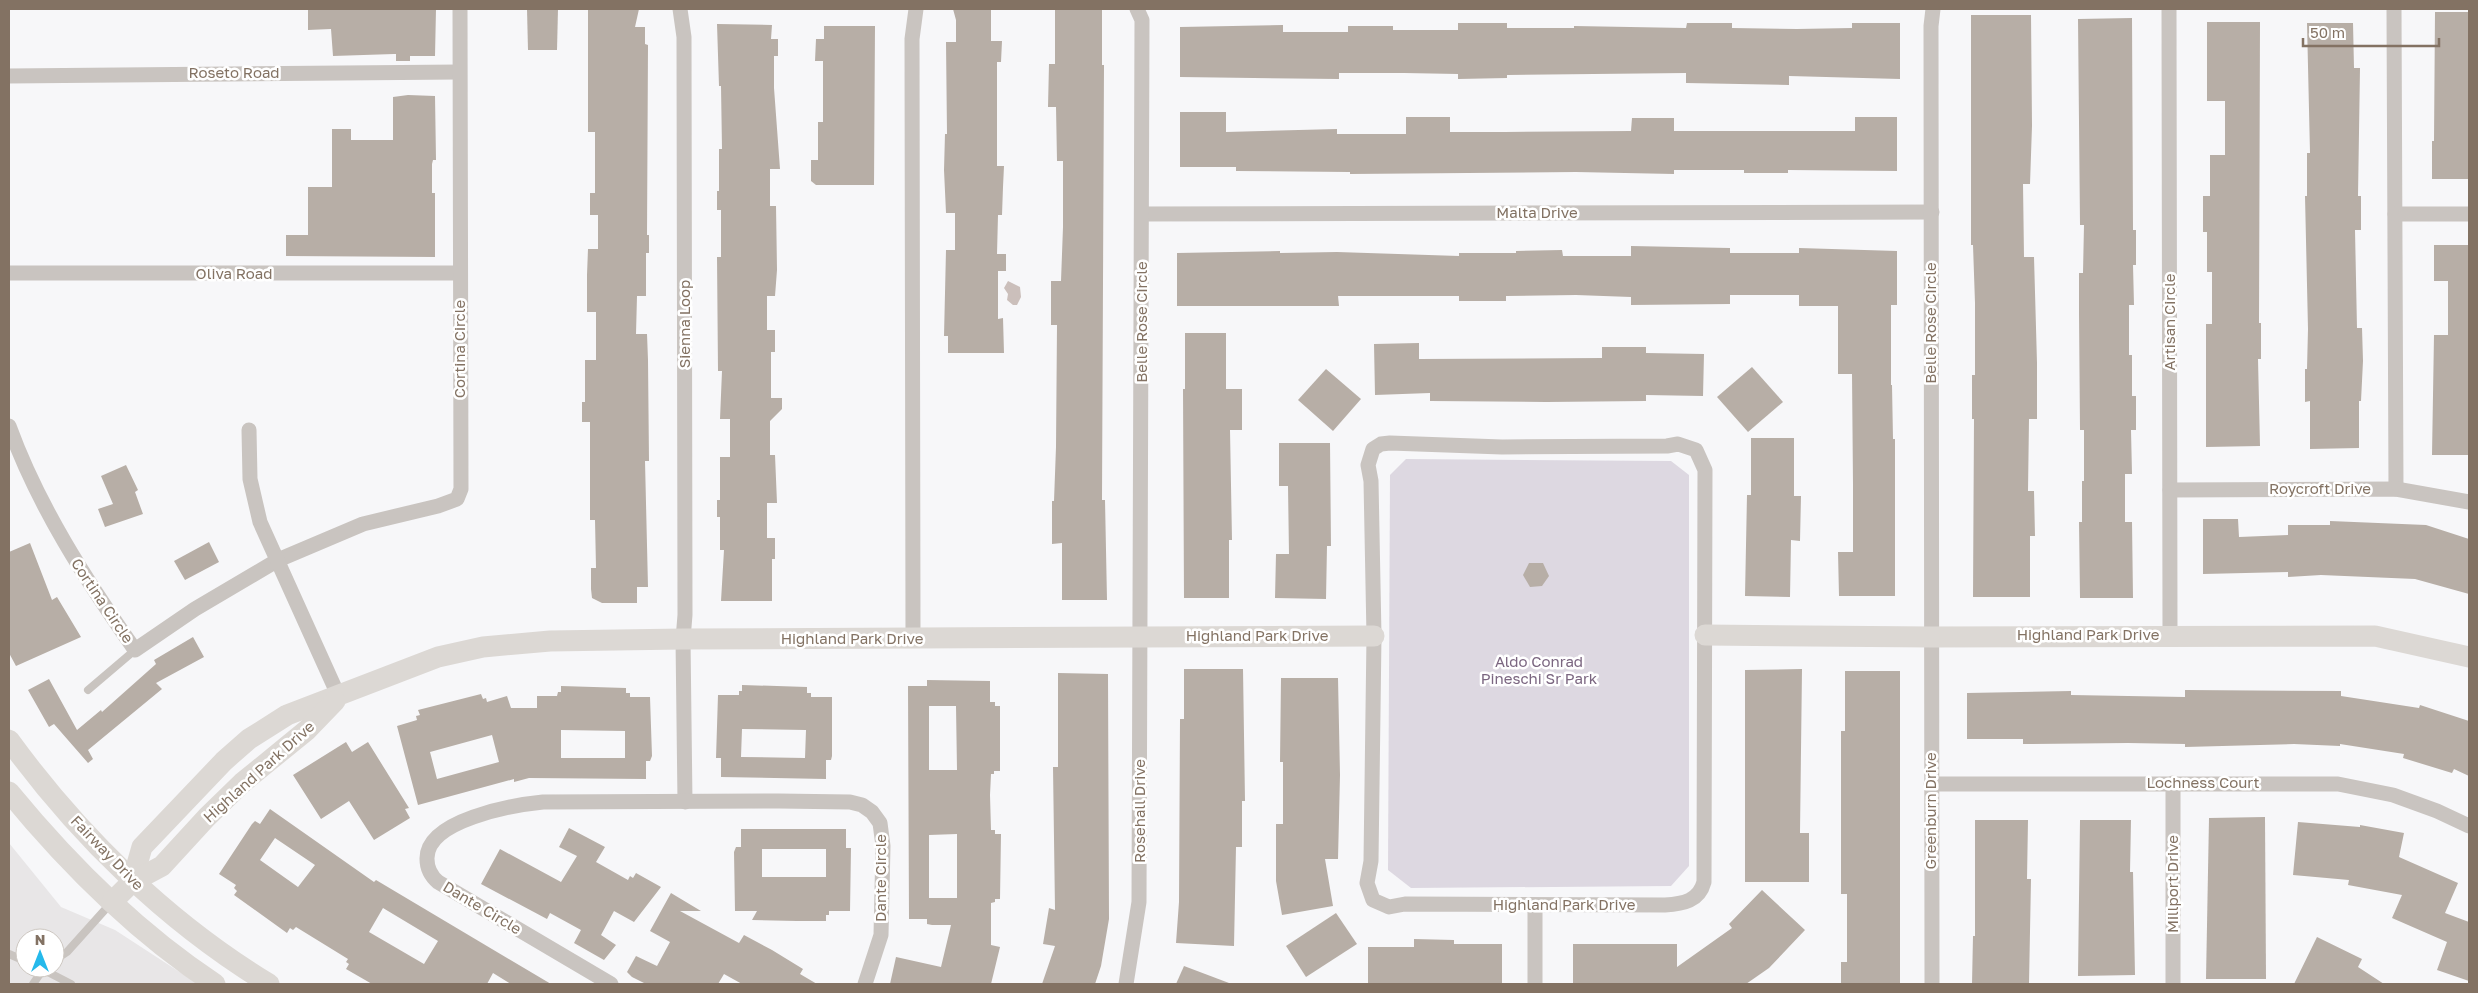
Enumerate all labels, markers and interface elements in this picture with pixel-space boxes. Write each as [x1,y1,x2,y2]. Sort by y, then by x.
scale bar [2303,15,2439,47]
text: 50 m [2310,23,2345,41]
street label: Roseto Road [188,63,280,81]
street label: Malta Drive [1496,203,1578,221]
street label: Belle Rose Circle [1132,261,1150,383]
street label: Belle Rose Circle [1921,262,1939,384]
street label: Oliva Road [196,264,272,282]
street label: Artisan Circle [2160,273,2178,371]
street label: Sienna Loop [675,280,693,368]
street label: Cortina Circle [450,300,468,398]
street label: Roycroft Drive [2269,479,2371,497]
street label: Cortina Circle [68,555,138,646]
street label: Highland Park Drive [2017,625,2160,643]
street label: Highland Park Drive [1186,626,1329,644]
street label: Highland Park Drive [781,629,924,647]
park label: Aldo Conrad Pineschi Sr Park [1481,652,1598,687]
street label: Highland Park Drive [199,717,318,826]
street label: Greenburn Drive [1921,752,1939,870]
street label: Rosehall Drive [1130,759,1148,863]
street label: Lochness Court [2147,773,2259,791]
street label: Fairway Drive [68,811,148,894]
street label: Dante Circle [871,834,889,922]
street label: Millport Drive [2163,835,2181,933]
street label: Dante Circle [440,877,525,938]
street label: Highland Park Drive [1493,895,1636,913]
north arrow [15,928,65,978]
text: N [35,931,45,948]

